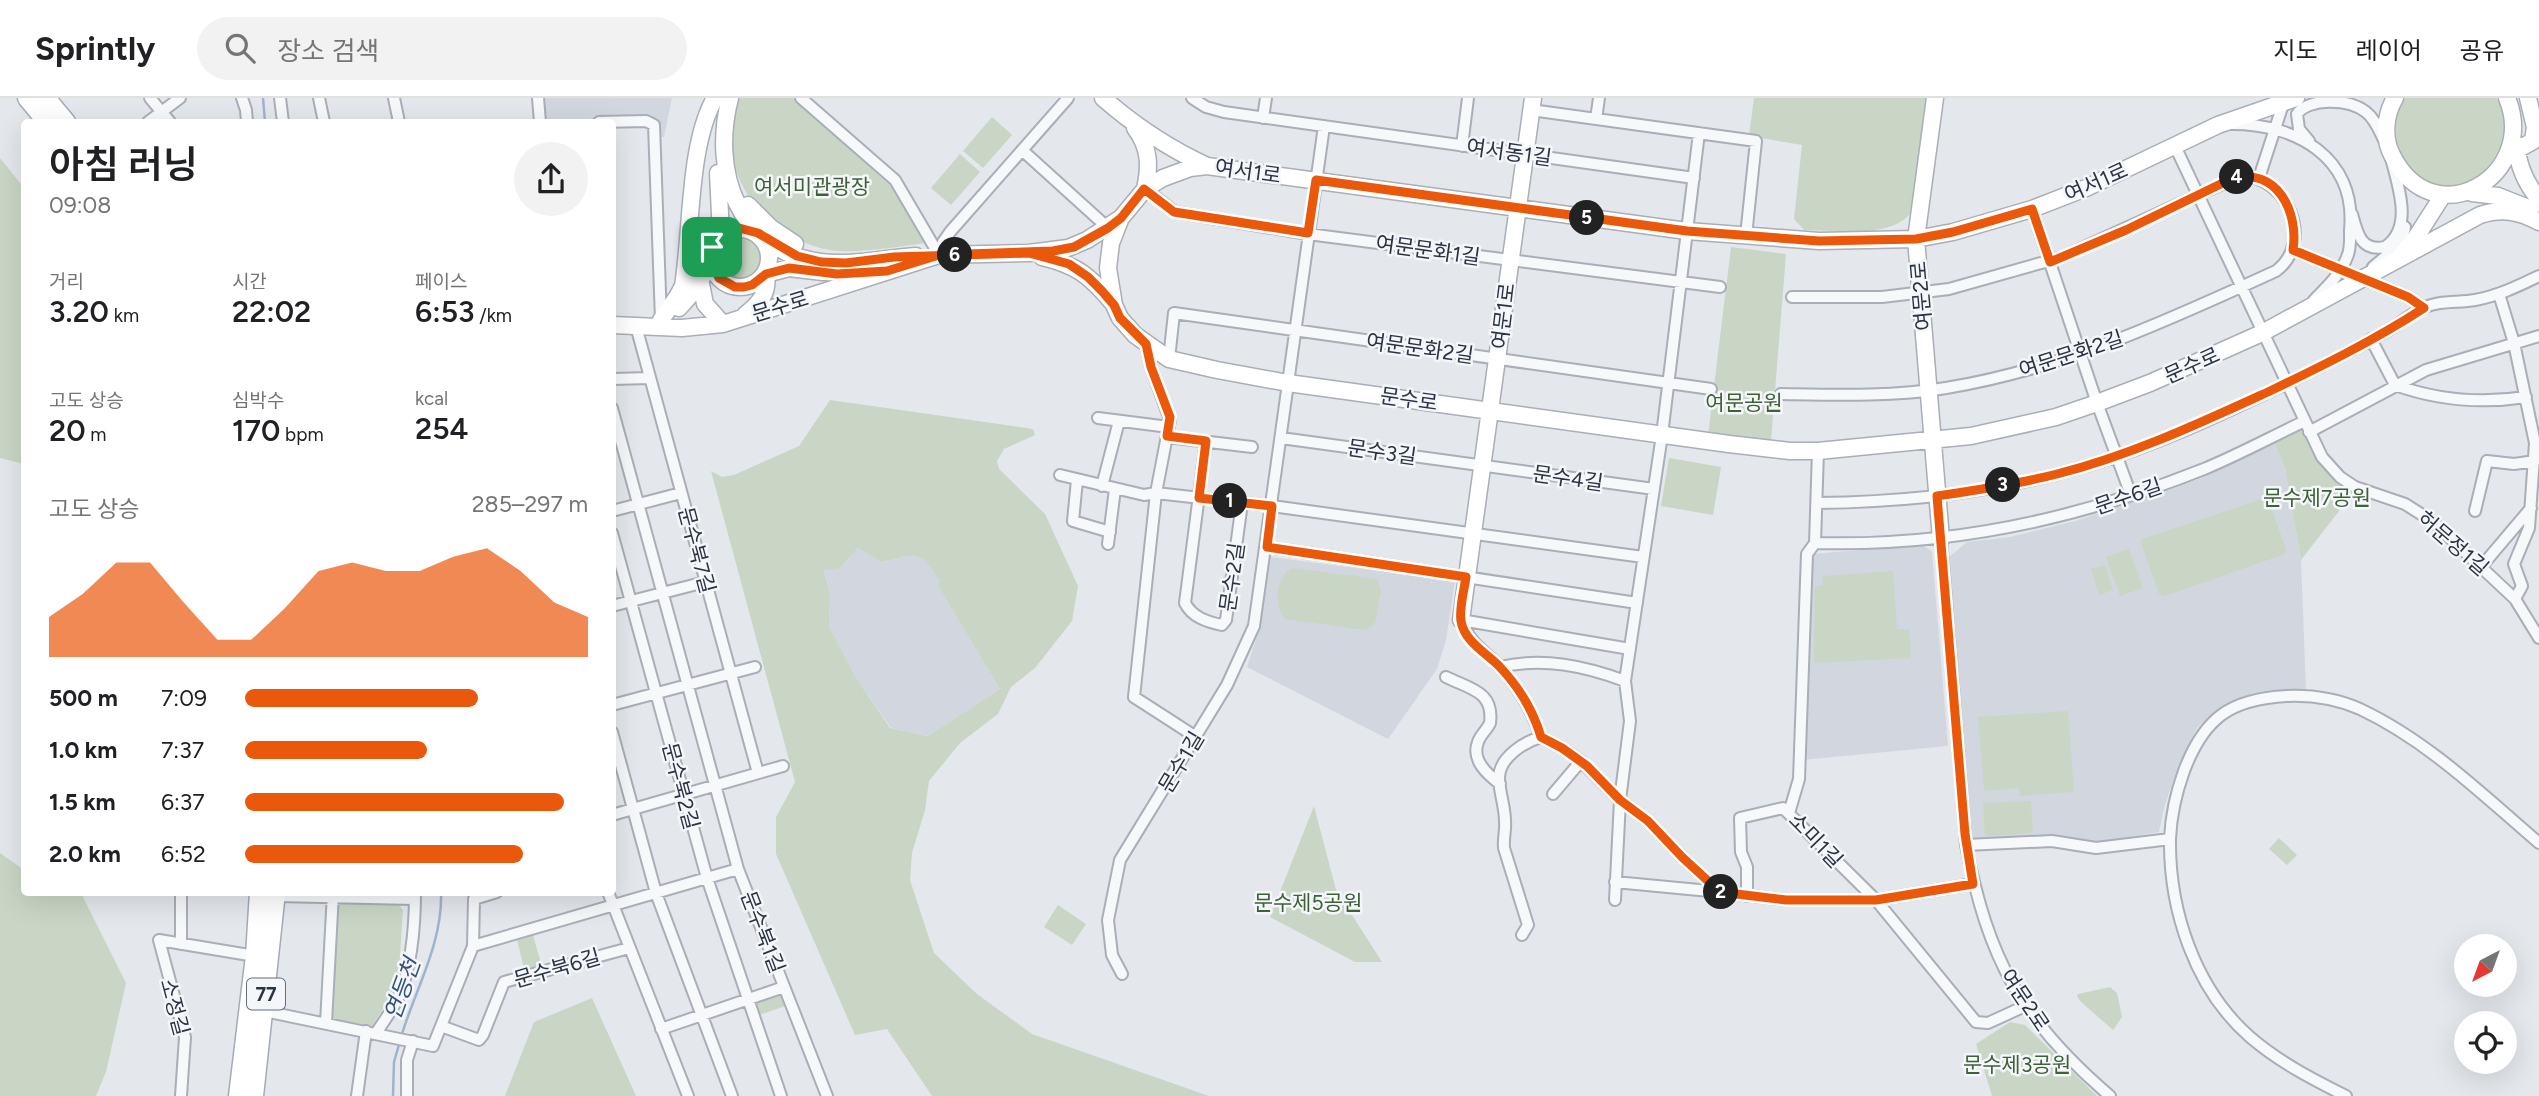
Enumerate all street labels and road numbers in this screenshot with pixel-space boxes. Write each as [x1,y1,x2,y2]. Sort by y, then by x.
street label: 여서동1길 [1465,134,1553,170]
street label: 여서1로 [1213,154,1283,188]
street label: 여서1로 [2060,157,2132,207]
street label: 여문문화1길 [1374,230,1482,270]
street label: 여문2로 [1906,260,1936,332]
street label: 여문1로 [1487,281,1519,351]
street label: 문수로 [749,286,811,326]
street label: 여문문화2길 [2016,325,2126,383]
street label: 여문문화2길 [1365,328,1475,368]
street label: 문수로 [2160,342,2224,388]
street label: 문수로 [1379,383,1439,415]
street label: 문수3길 [1346,435,1418,469]
street label: 문수4길 [1531,461,1605,495]
street label: 문수6길 [2091,473,2165,519]
street label: 문수북7길 [673,504,721,596]
street label: 허문정1길 [2412,505,2494,581]
street label: 문수2길 [1215,541,1249,613]
street label: 문수1길 [1153,727,1209,797]
street label: 문수북2길 [657,740,705,832]
street label: 소미1길 [1784,807,1848,873]
street label: 문수북1길 [736,887,790,977]
street label: 문수북6길 [511,944,603,992]
street label: 여문2로 [1995,964,2055,1036]
street label: 소정길 [155,976,195,1038]
road number: 77 [247,978,285,1010]

